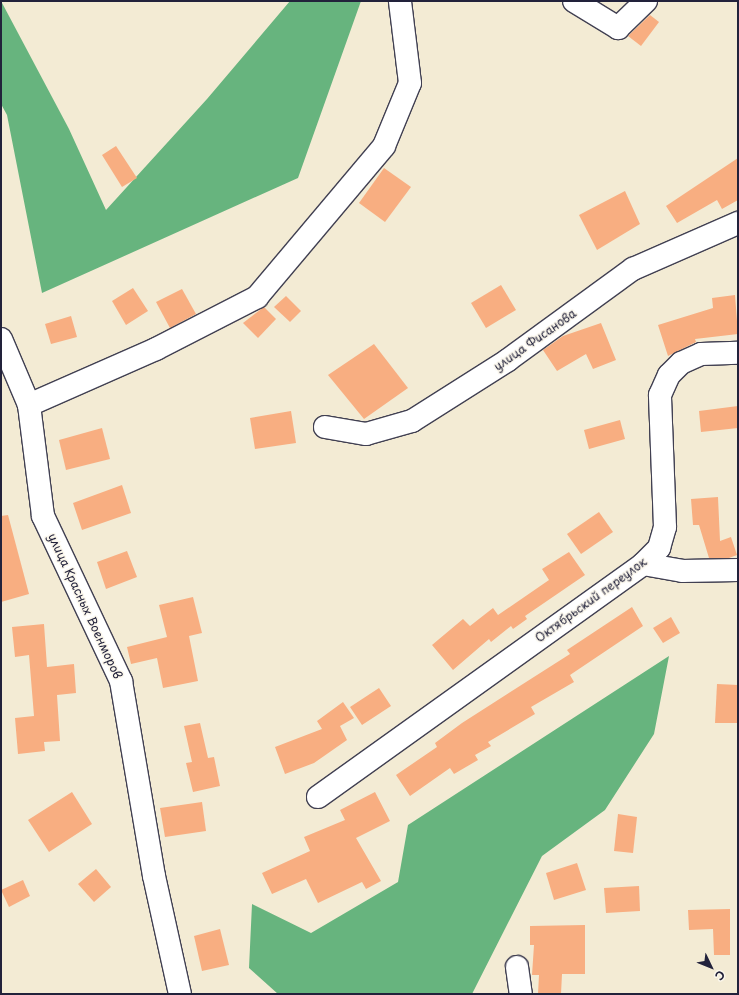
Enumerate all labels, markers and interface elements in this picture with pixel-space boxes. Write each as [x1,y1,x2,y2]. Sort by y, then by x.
street label: улица Фисанова [491,306,579,374]
street label: улица Красных Военморов [45,530,125,682]
street label: Октябрьский переулок [532,555,650,645]
north arrow [691,947,731,987]
text: С [711,967,729,984]

